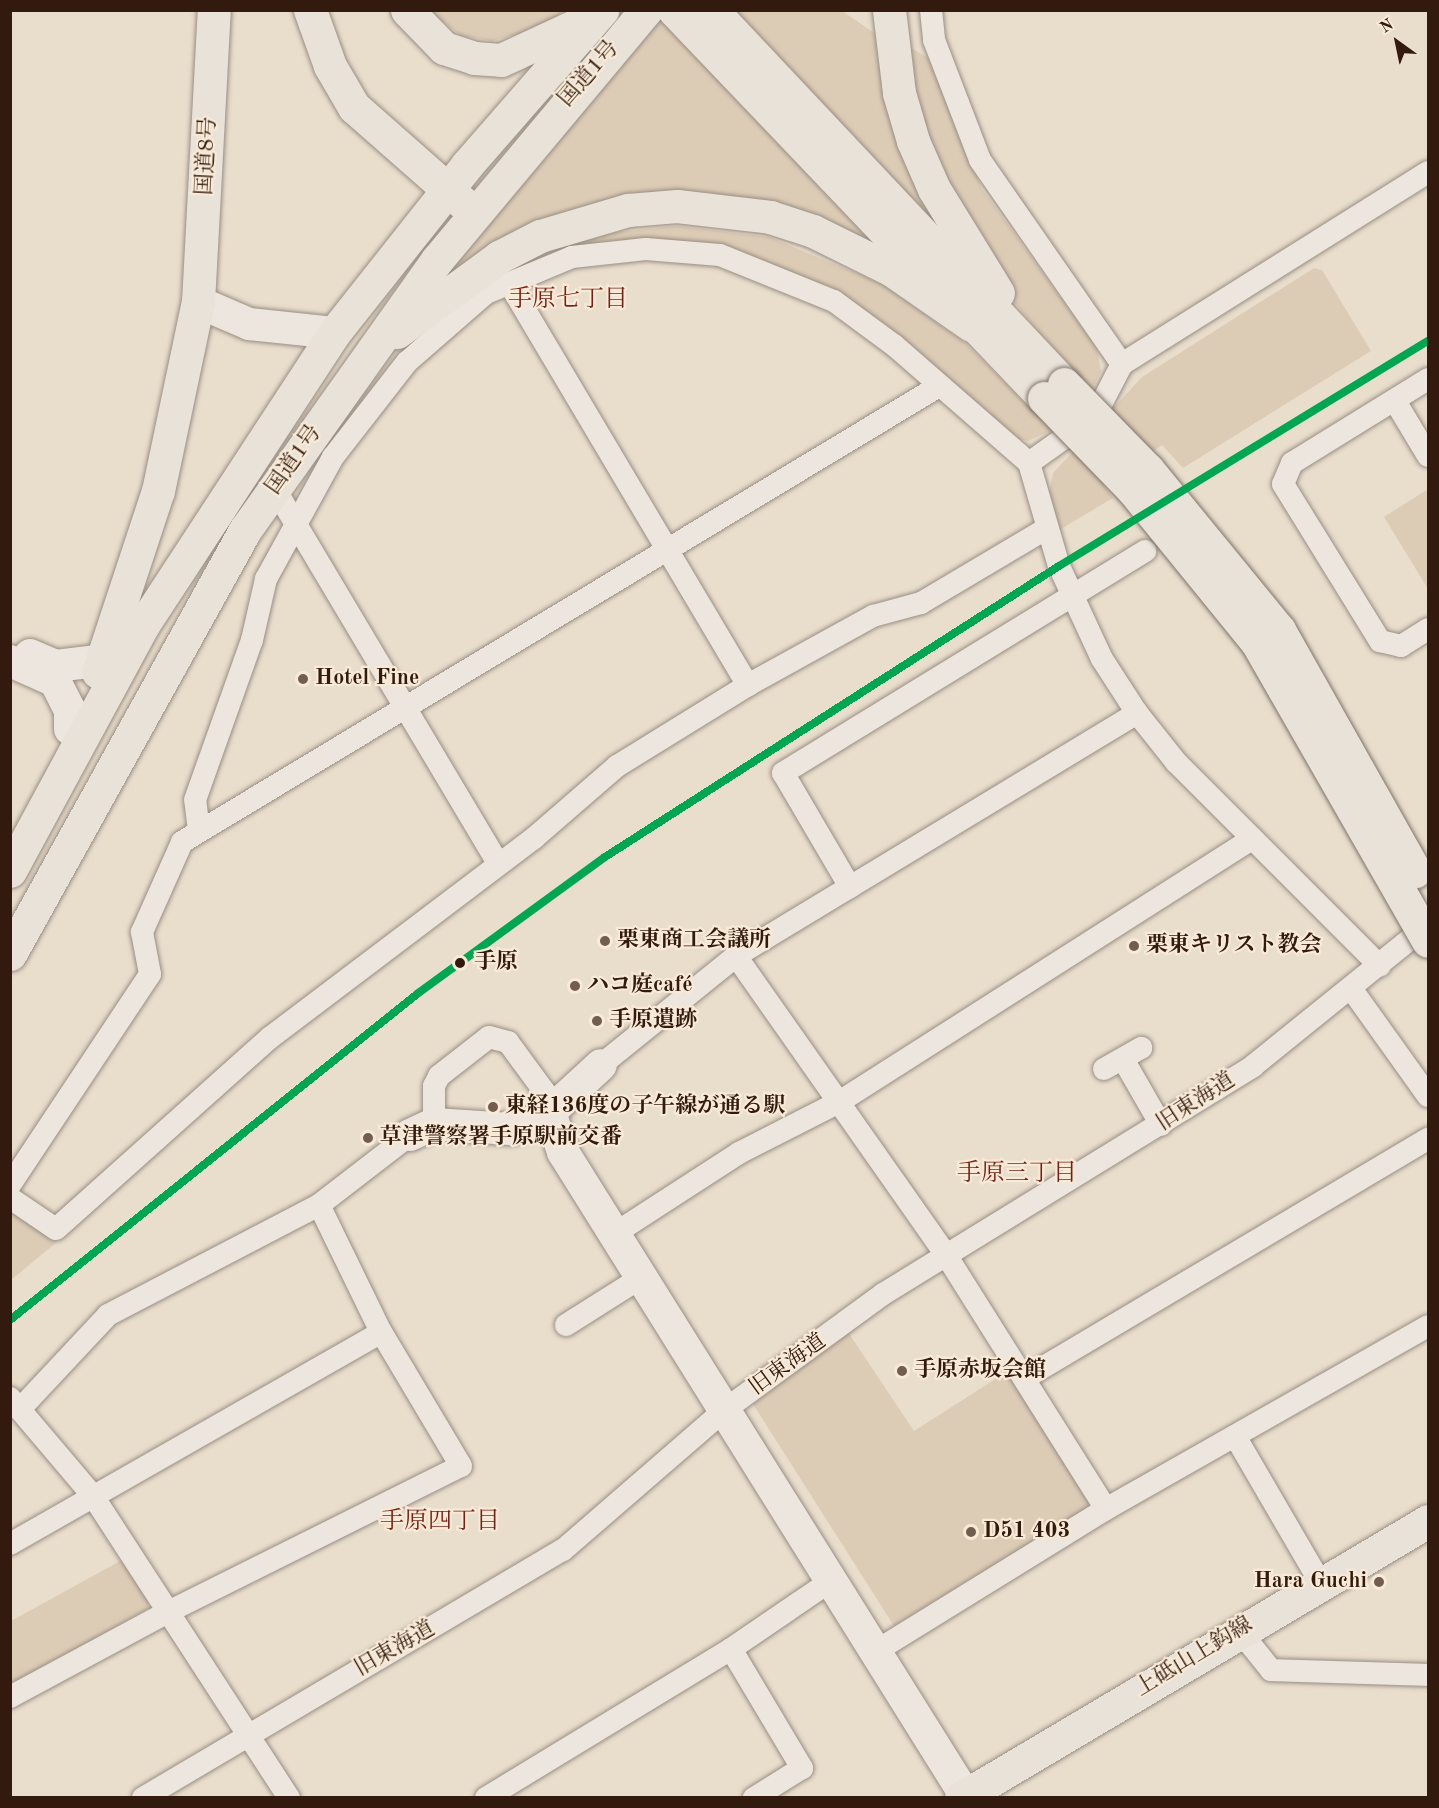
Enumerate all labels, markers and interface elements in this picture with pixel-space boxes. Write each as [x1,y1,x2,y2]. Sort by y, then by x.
north arrow [1367,12,1427,72]
text: N [1378,17,1397,37]
street label: 国道1号 [553,36,625,112]
street label: 国道8号 [192,116,222,196]
district label: 手原七丁目 [508,287,628,315]
street label: 国道1号 [261,420,327,500]
place label: Hotel Fine [315,666,419,692]
marker: Hotel Fine [296,672,310,686]
place label: 栗東商工会議所 [617,928,771,954]
place label: 栗東キリスト教会 [1146,933,1322,959]
marker: 栗東商工会議所 [598,934,612,948]
marker: 栗東キリスト教会 [1127,939,1141,953]
place label: 手原 [474,950,518,976]
marker: 手原 [451,954,469,972]
place label: ハコ庭café [587,973,693,999]
marker: ハコ庭café [568,979,582,993]
place label: 手原遺跡 [609,1008,697,1034]
marker: 手原遺跡 [590,1014,604,1028]
street label: 旧東海道 [1152,1067,1240,1137]
place label: 東経136度の子午線が通る駅 [505,1094,785,1120]
marker: 東経136度の子午線が通る駅 [486,1100,500,1114]
place label: 草津警察署手原駅前交番 [380,1125,622,1151]
marker: 草津警察署手原駅前交番 [361,1131,375,1145]
district label: 手原三丁目 [957,1161,1077,1189]
street label: 旧東海道 [745,1328,831,1402]
place label: 手原赤坂会館 [914,1358,1046,1384]
marker: 手原赤坂会館 [895,1364,909,1378]
district label: 手原四丁目 [380,1509,500,1537]
place label: D51 403 [983,1519,1070,1545]
marker: D51 403 [964,1525,978,1539]
place label: Hara Guchi [1254,1569,1367,1595]
marker: Hara Guchi [1372,1575,1386,1589]
street label: 上砥山上鈎線 [1131,1612,1257,1702]
street label: 旧東海道 [350,1616,440,1682]

